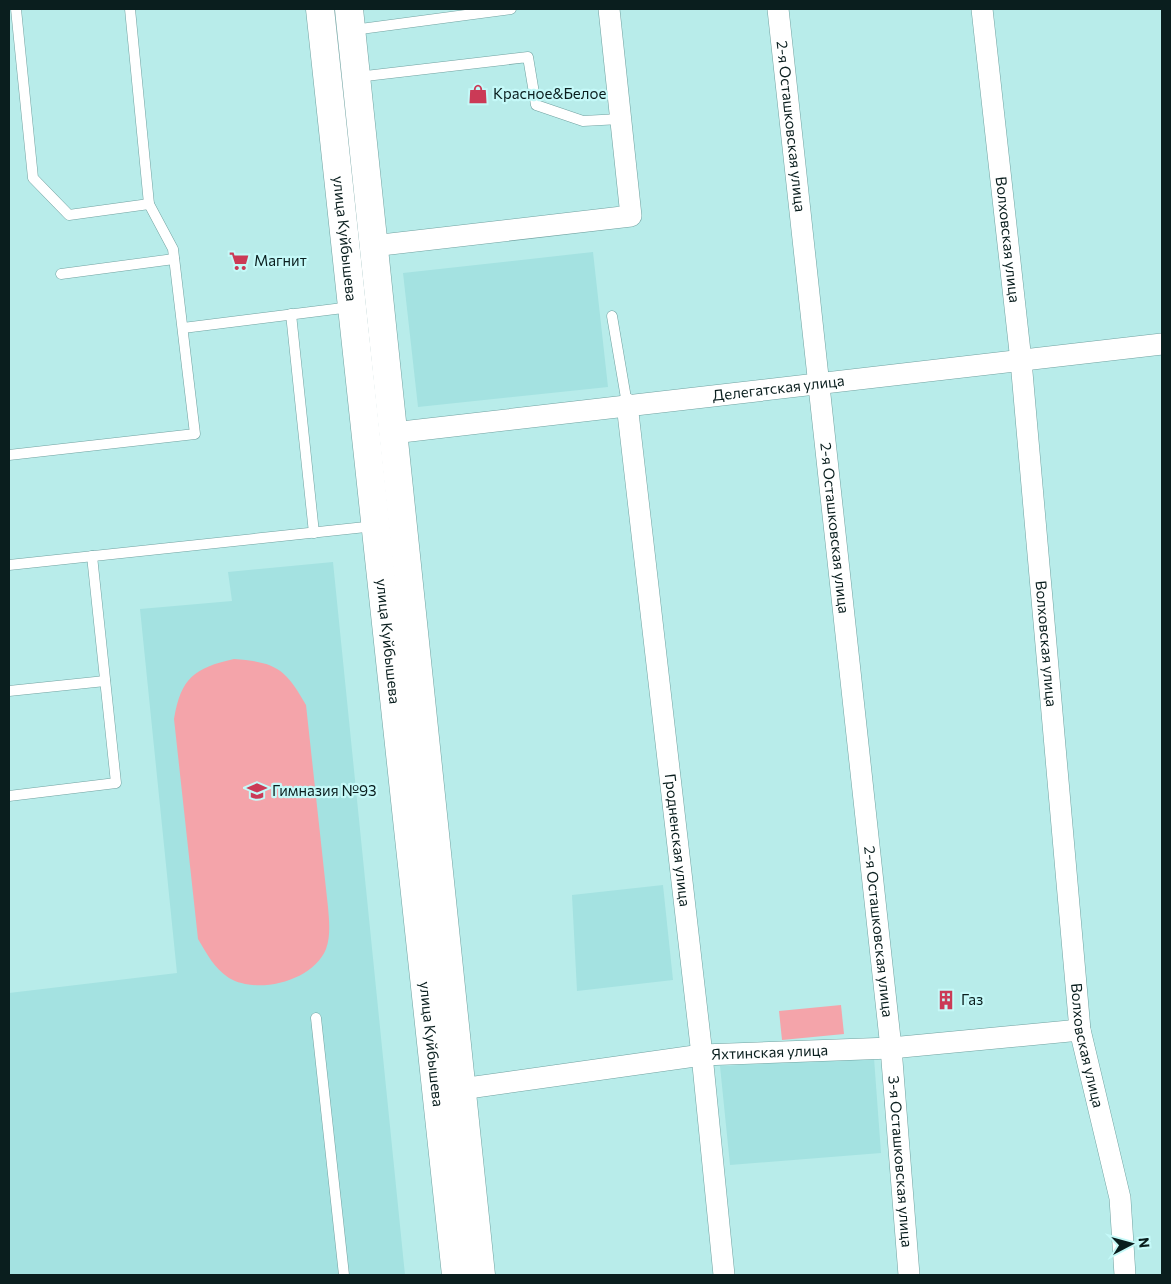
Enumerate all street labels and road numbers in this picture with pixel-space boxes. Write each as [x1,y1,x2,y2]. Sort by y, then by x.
street label: 2-я Осташковская улица [774,40,810,213]
street label: улица Куйбышева [330,175,361,302]
street label: Волховская улица [993,175,1024,304]
street label: Делегатская улица [711,371,845,404]
street label: 2-я Осташковская улица [817,441,854,614]
street label: улица Куйбышева [373,578,405,705]
street label: Волховская улица [1032,580,1061,708]
street label: Гродненская улица [662,773,695,907]
street label: 2-я Осташковская улица [861,845,898,1018]
street label: улица Куйбышева [417,980,448,1108]
street label: Волховская улица [1068,982,1108,1109]
street label: Яхтинская улица [711,1040,828,1063]
street label: 3-я Осташковская улица [885,1075,917,1248]

